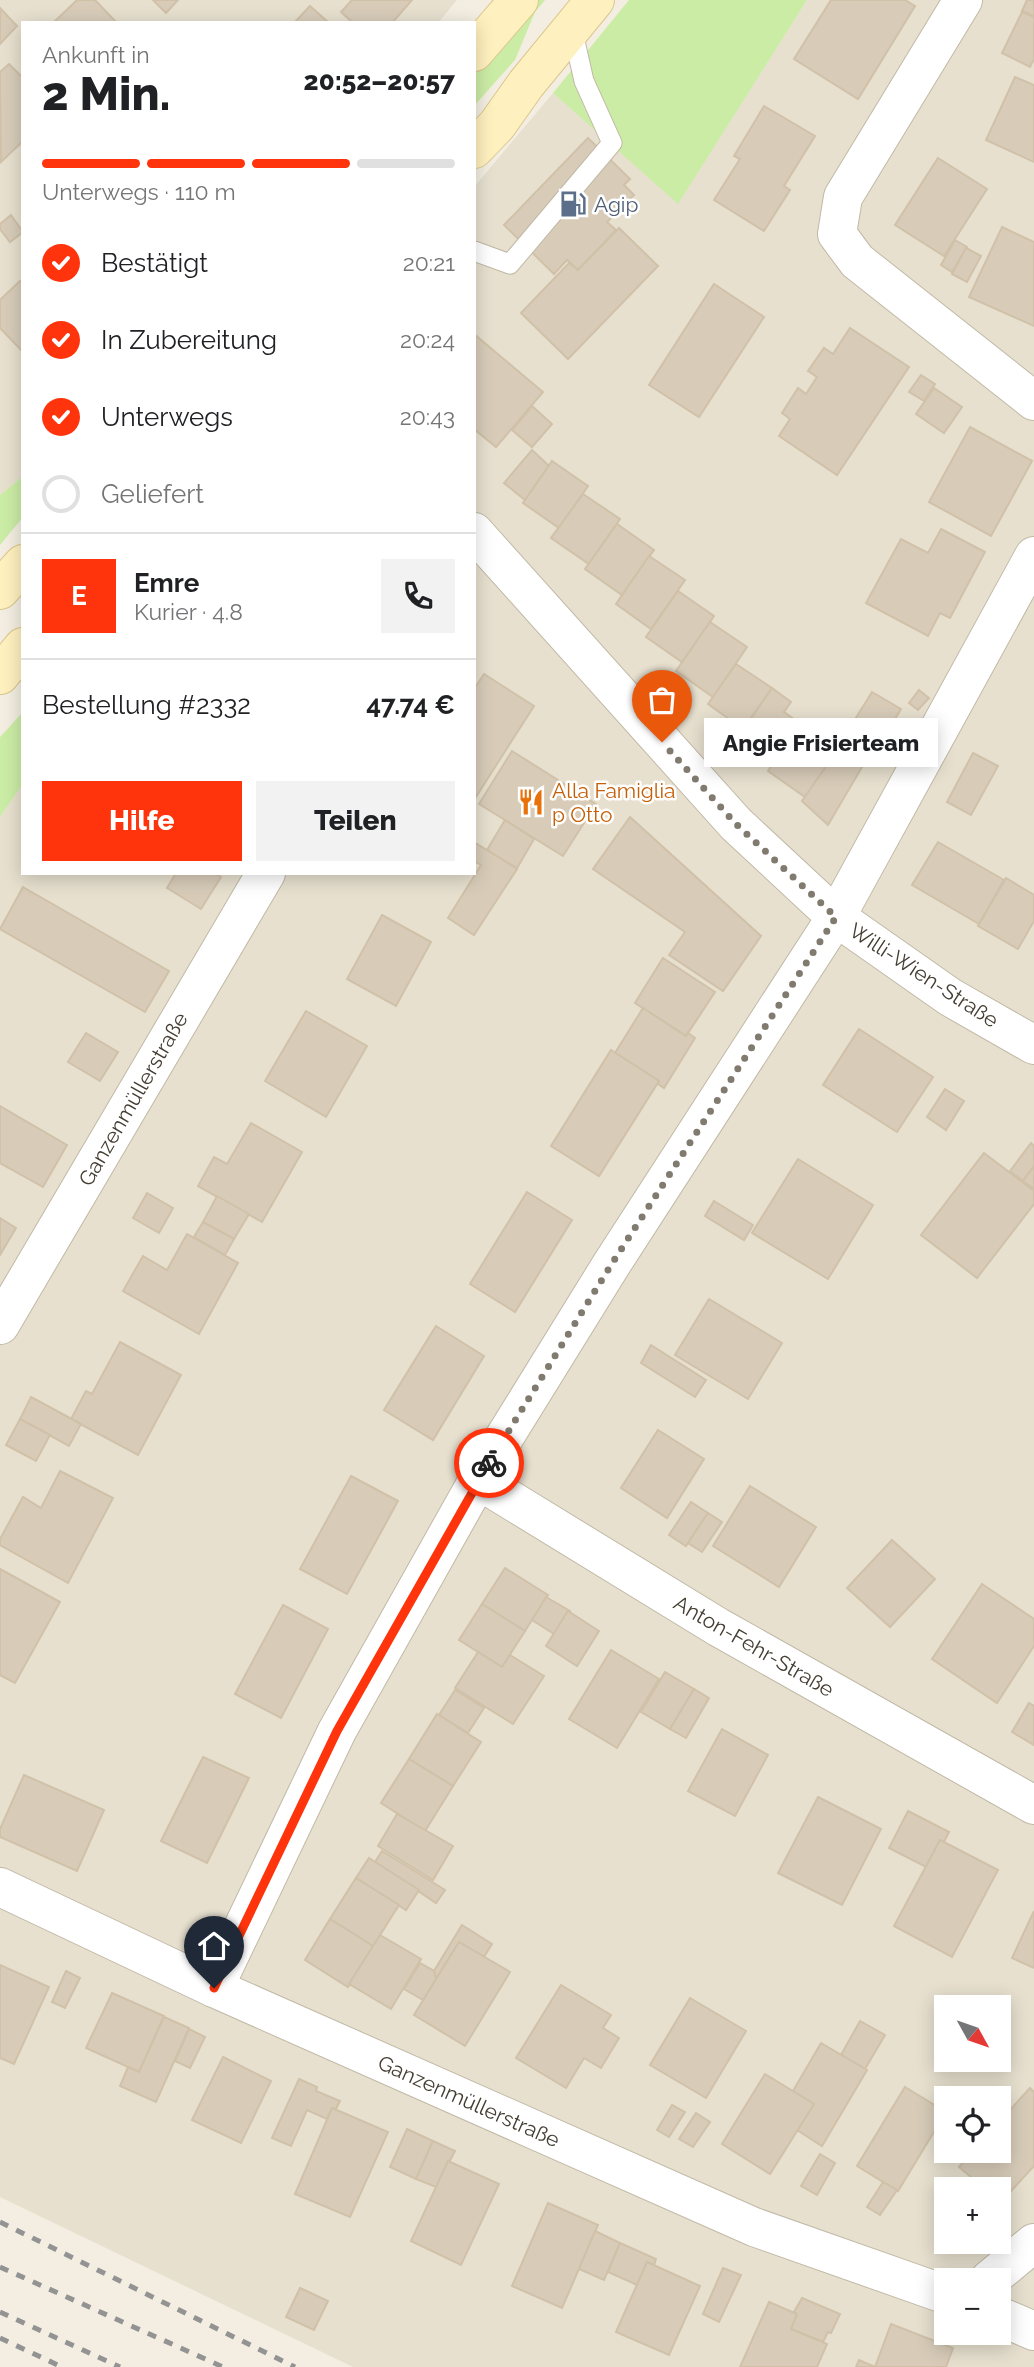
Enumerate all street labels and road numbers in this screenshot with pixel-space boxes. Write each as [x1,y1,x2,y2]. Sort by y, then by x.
street label: Willi-Wien-Straße [845,917,1003,1033]
street label: Ganzenmüllerstraße [73,1008,193,1190]
street label: Anton-Fehr-Straße [669,1590,839,1702]
street label: Ganzenmüllerstraße [374,2050,564,2152]

